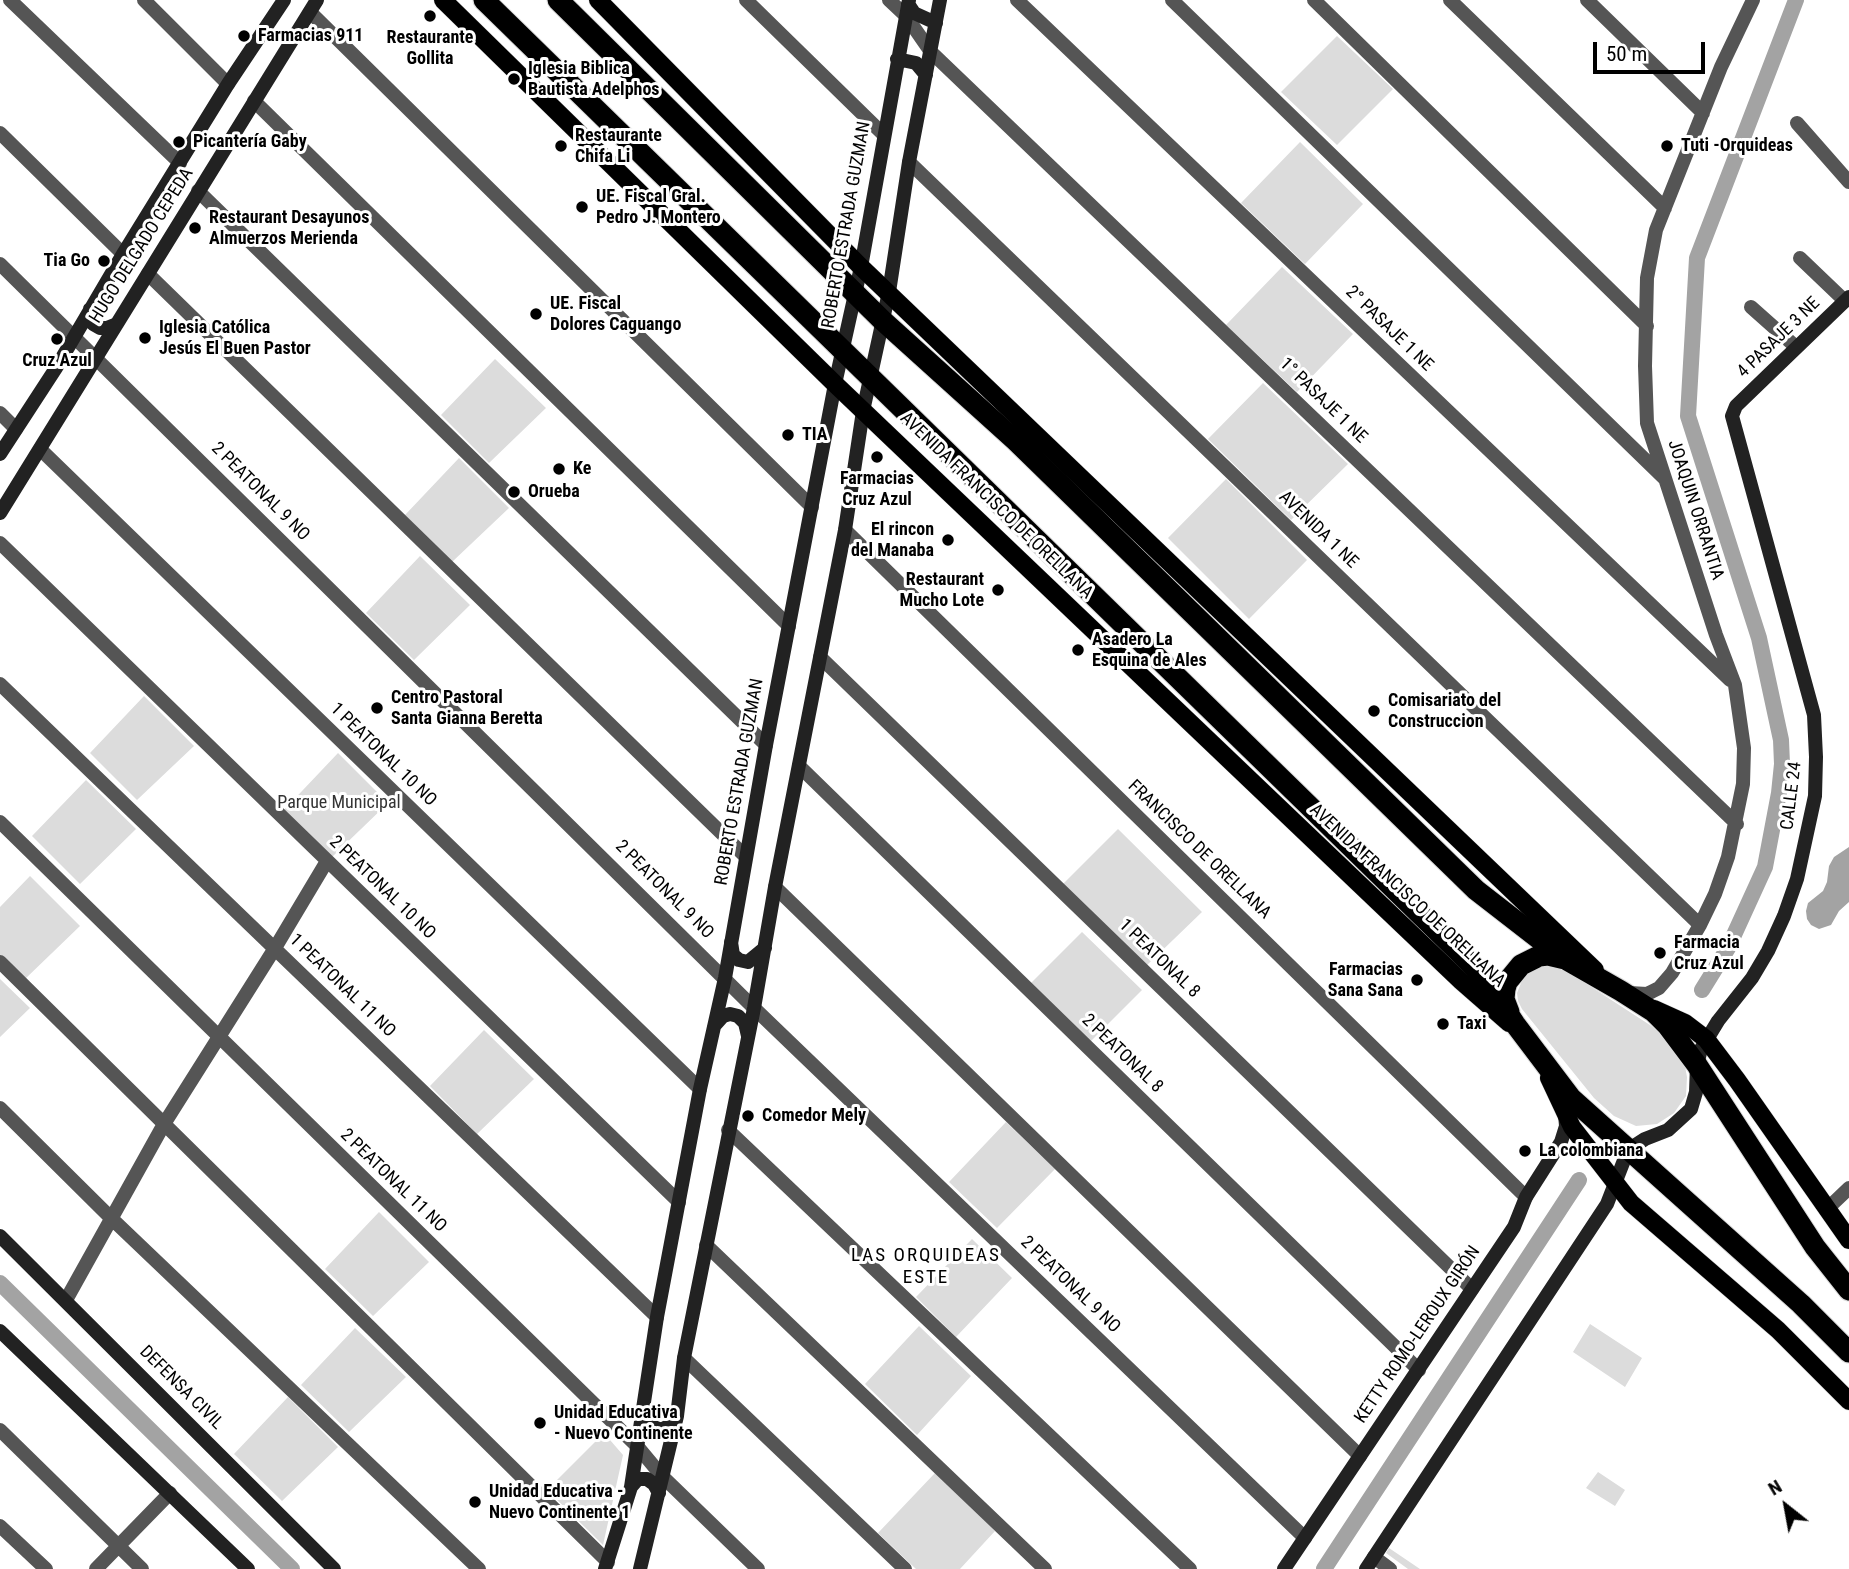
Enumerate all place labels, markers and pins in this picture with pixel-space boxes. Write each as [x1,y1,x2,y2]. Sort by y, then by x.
marker: Restaurante Gollita [422,8,438,24]
place label: Farmacias 911 [258,25,363,47]
place label: Restaurante Gollita [387,27,473,70]
marker: Farmacias 911 [236,28,252,44]
place label: Iglesia Biblica Bautista Adelphos [528,58,660,100]
marker: Iglesia Biblica Bautista Adelphos [506,71,522,87]
place label: Restaurante Chifa Li [575,125,662,168]
place label: Picantería Gaby [193,131,307,153]
marker: Picantería Gaby [171,134,187,150]
place label: Tuti -Orquideas [1681,135,1793,157]
marker: Restaurante Chifa Li [553,138,569,154]
marker: Tuti -Orquideas [1659,138,1675,154]
place label: UE. Fiscal Gral. Pedro J. Montero [596,186,721,228]
marker: UE. Fiscal Gral. Pedro J. Montero [574,199,590,215]
place label: Restaurant Desayunos Almuerzos Merienda [209,207,369,249]
marker: Restaurant Desayunos Almuerzos Merienda [187,220,203,236]
place label: Tia Go [44,250,90,272]
marker: Tia Go [96,253,112,269]
place label: UE. Fiscal Dolores Caguango [550,293,681,336]
marker: UE. Fiscal Dolores Caguango [528,306,544,322]
place label: Iglesia Católica Jesús El Buen Pastor [159,317,311,360]
marker: Iglesia Católica Jesús El Buen Pastor [137,330,153,346]
marker: Cruz Azul [49,331,65,347]
place label: Cruz Azul [22,350,92,372]
place label: TIA [802,424,828,446]
marker: TIA [780,427,796,443]
marker: Farmacias Cruz Azul [869,449,885,465]
place label: Ke [573,458,591,480]
marker: Ke [551,461,567,477]
place label: Farmacias Cruz Azul [840,468,914,510]
place label: Orueba [528,481,580,503]
marker: Orueba [506,484,522,500]
place label: El rincon del Manaba [851,519,934,562]
marker: El rincon del Manaba [940,532,956,548]
place label: Restaurant Mucho Lote [900,569,984,612]
marker: Restaurant Mucho Lote [990,582,1006,598]
place label: Asadero La Esquina de Ales [1092,629,1207,672]
marker: Asadero La Esquina de Ales [1070,642,1086,658]
place label: Centro Pastoral Santa Gianna Beretta [391,687,543,730]
place label: Comisariato del Construccion [1388,690,1501,732]
marker: Centro Pastoral Santa Gianna Beretta [369,700,385,716]
marker: Comisariato del Construccion [1366,703,1382,719]
place label: Farmacia Cruz Azul [1674,932,1744,974]
marker: Farmacia Cruz Azul [1652,945,1668,961]
place label: Farmacias Sana Sana [1328,959,1403,1002]
marker: Farmacias Sana Sana [1409,972,1425,988]
place label: Taxi [1457,1013,1486,1035]
marker: Taxi [1435,1016,1451,1032]
place label: Comedor Mely [762,1105,866,1127]
marker: Comedor Mely [740,1108,756,1124]
place label: La colombiana [1539,1140,1644,1162]
marker: La colombiana [1517,1143,1533,1159]
place label: Unidad Educativa - Nuevo Continente [554,1402,693,1444]
marker: Unidad Educativa - Nuevo Continente [532,1415,548,1431]
place label: Unidad Educativa - Nuevo Continente 1 [489,1481,630,1524]
marker: Unidad Educativa - Nuevo Continente 1 [467,1494,483,1510]

